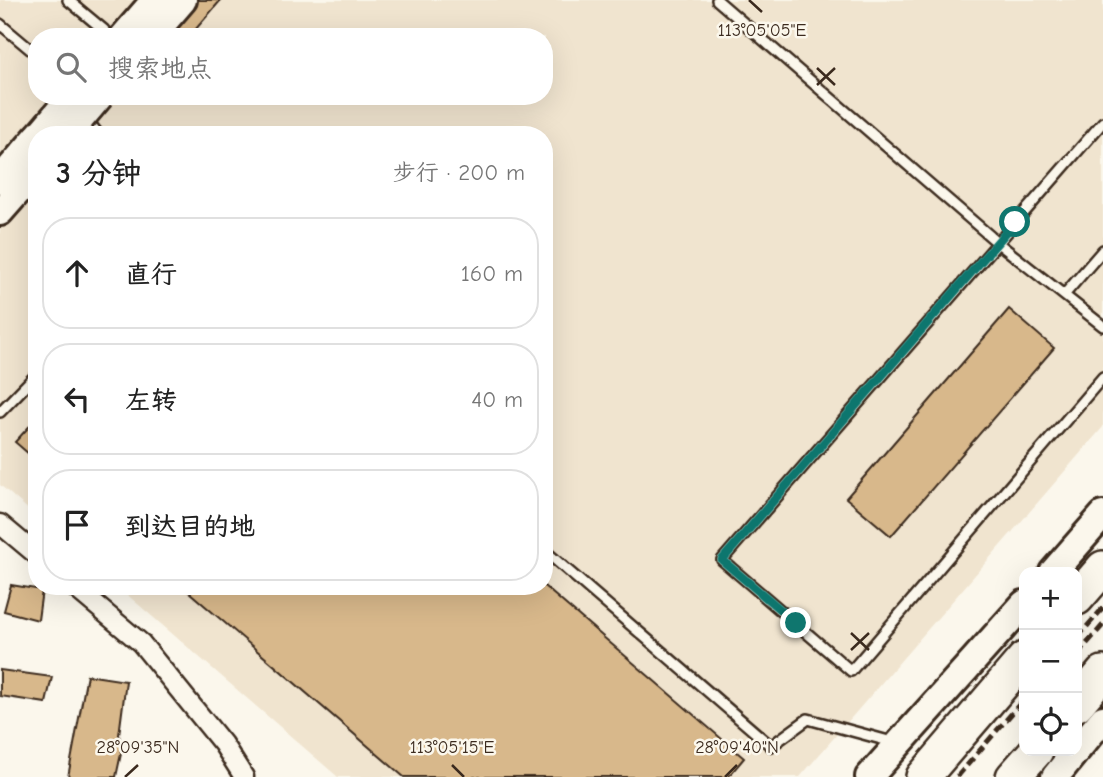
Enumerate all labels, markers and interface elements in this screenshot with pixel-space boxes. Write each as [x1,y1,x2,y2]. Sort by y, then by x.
text: 113°05'05"E [718,20,806,41]
search box [28,28,553,105]
icon: search [52,48,90,86]
text: 搜索地点 [108,54,212,84]
text: 3 分钟 [56,156,141,191]
text: 步行 · 200 m [393,159,525,186]
route start [999,206,1030,237]
icon: ahead [58,254,96,292]
text: 直行 [125,260,177,290]
text: 160 m [461,260,523,287]
icon: left [58,380,96,418]
text: 左转 [125,386,177,416]
text: 40 m [471,386,523,413]
icon: arrive [58,506,96,544]
text: 到达目的地 [125,512,255,542]
map controls [1019,567,1082,756]
button: + [1019,567,1082,630]
route end [780,607,811,638]
button: − [1019,630,1082,693]
button: locate [1019,693,1082,756]
text: 28°09'35"N [97,737,179,758]
text: 113°05'15"E [410,737,495,758]
text: 28°09'40"N [695,737,779,758]

